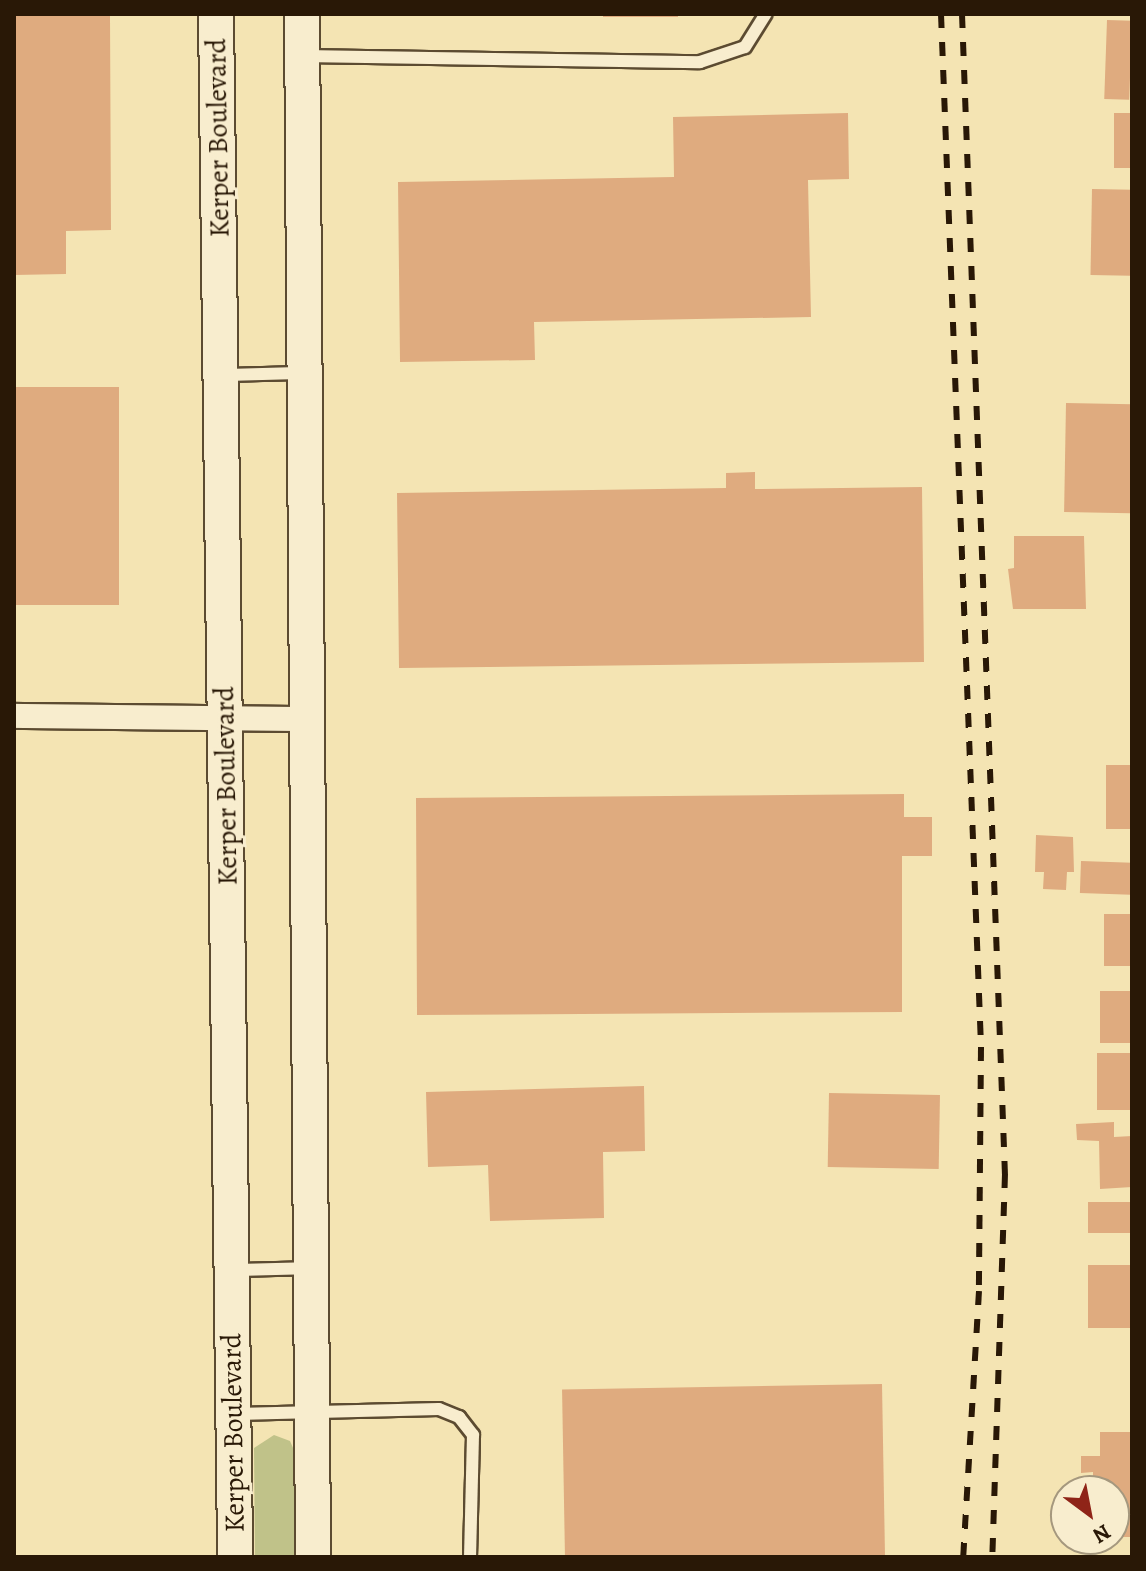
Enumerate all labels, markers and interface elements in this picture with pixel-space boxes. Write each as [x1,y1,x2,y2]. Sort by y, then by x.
street label: Kerper Boulevard [199,38,237,238]
street label: Kerper Boulevard [207,686,245,886]
street label: Kerper Boulevard [214,1333,252,1533]
north arrow [1050,1475,1130,1555]
text: N [1087,1517,1116,1551]

